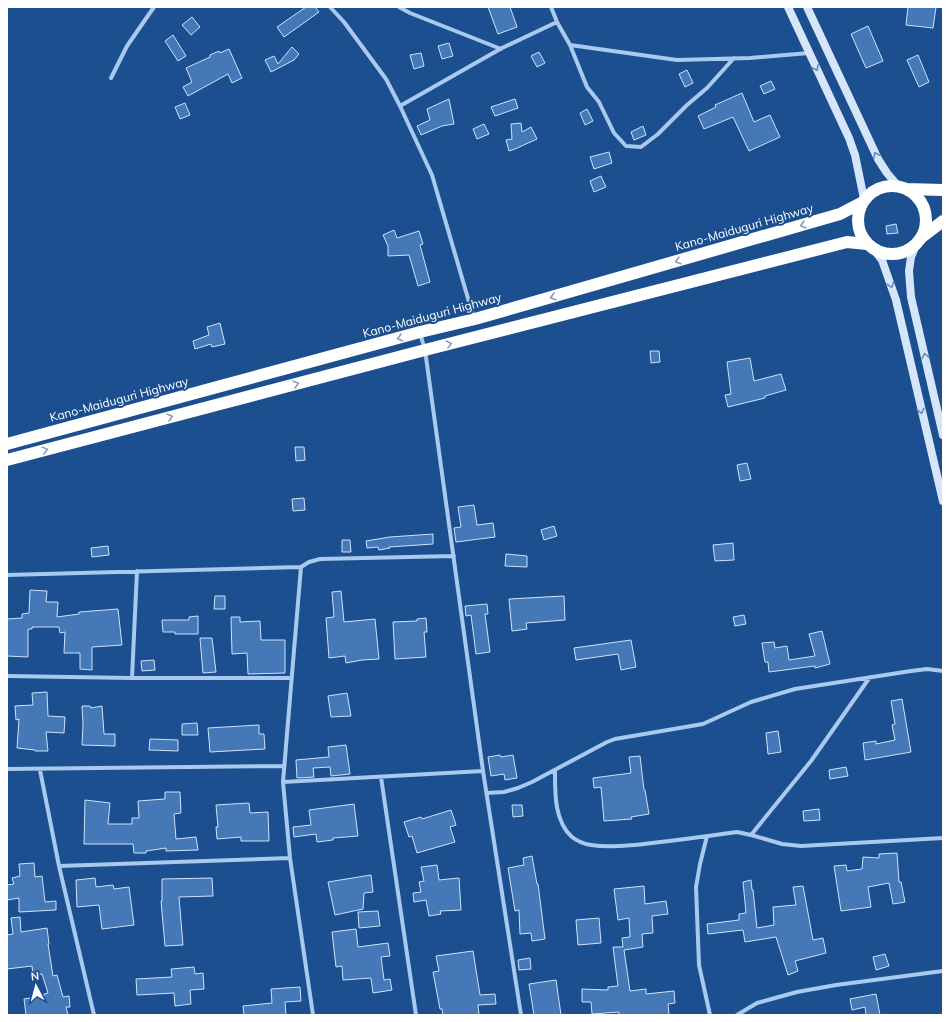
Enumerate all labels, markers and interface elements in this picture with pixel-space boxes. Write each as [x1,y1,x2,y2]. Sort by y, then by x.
one-way arrow [811,63,819,71]
one-way arrow [873,151,881,159]
street label: Kano-Maiduguri Highway [673,200,815,254]
one-way arrow [800,220,807,229]
one-way arrow [675,256,682,265]
one-way arrow [886,281,894,288]
street label: Kano-Maiduguri Highway [361,289,504,341]
one-way arrow [550,292,556,300]
one-way arrow [397,333,404,341]
one-way arrow [445,340,452,349]
one-way arrow [921,353,929,359]
street label: Kano-Maiduguri Highway [48,373,191,425]
one-way arrow [292,380,299,389]
one-way arrow [916,407,925,414]
one-way arrow [167,413,174,422]
one-way arrow [41,447,48,455]
north arrow [16,966,56,1006]
text: N [30,969,40,983]

